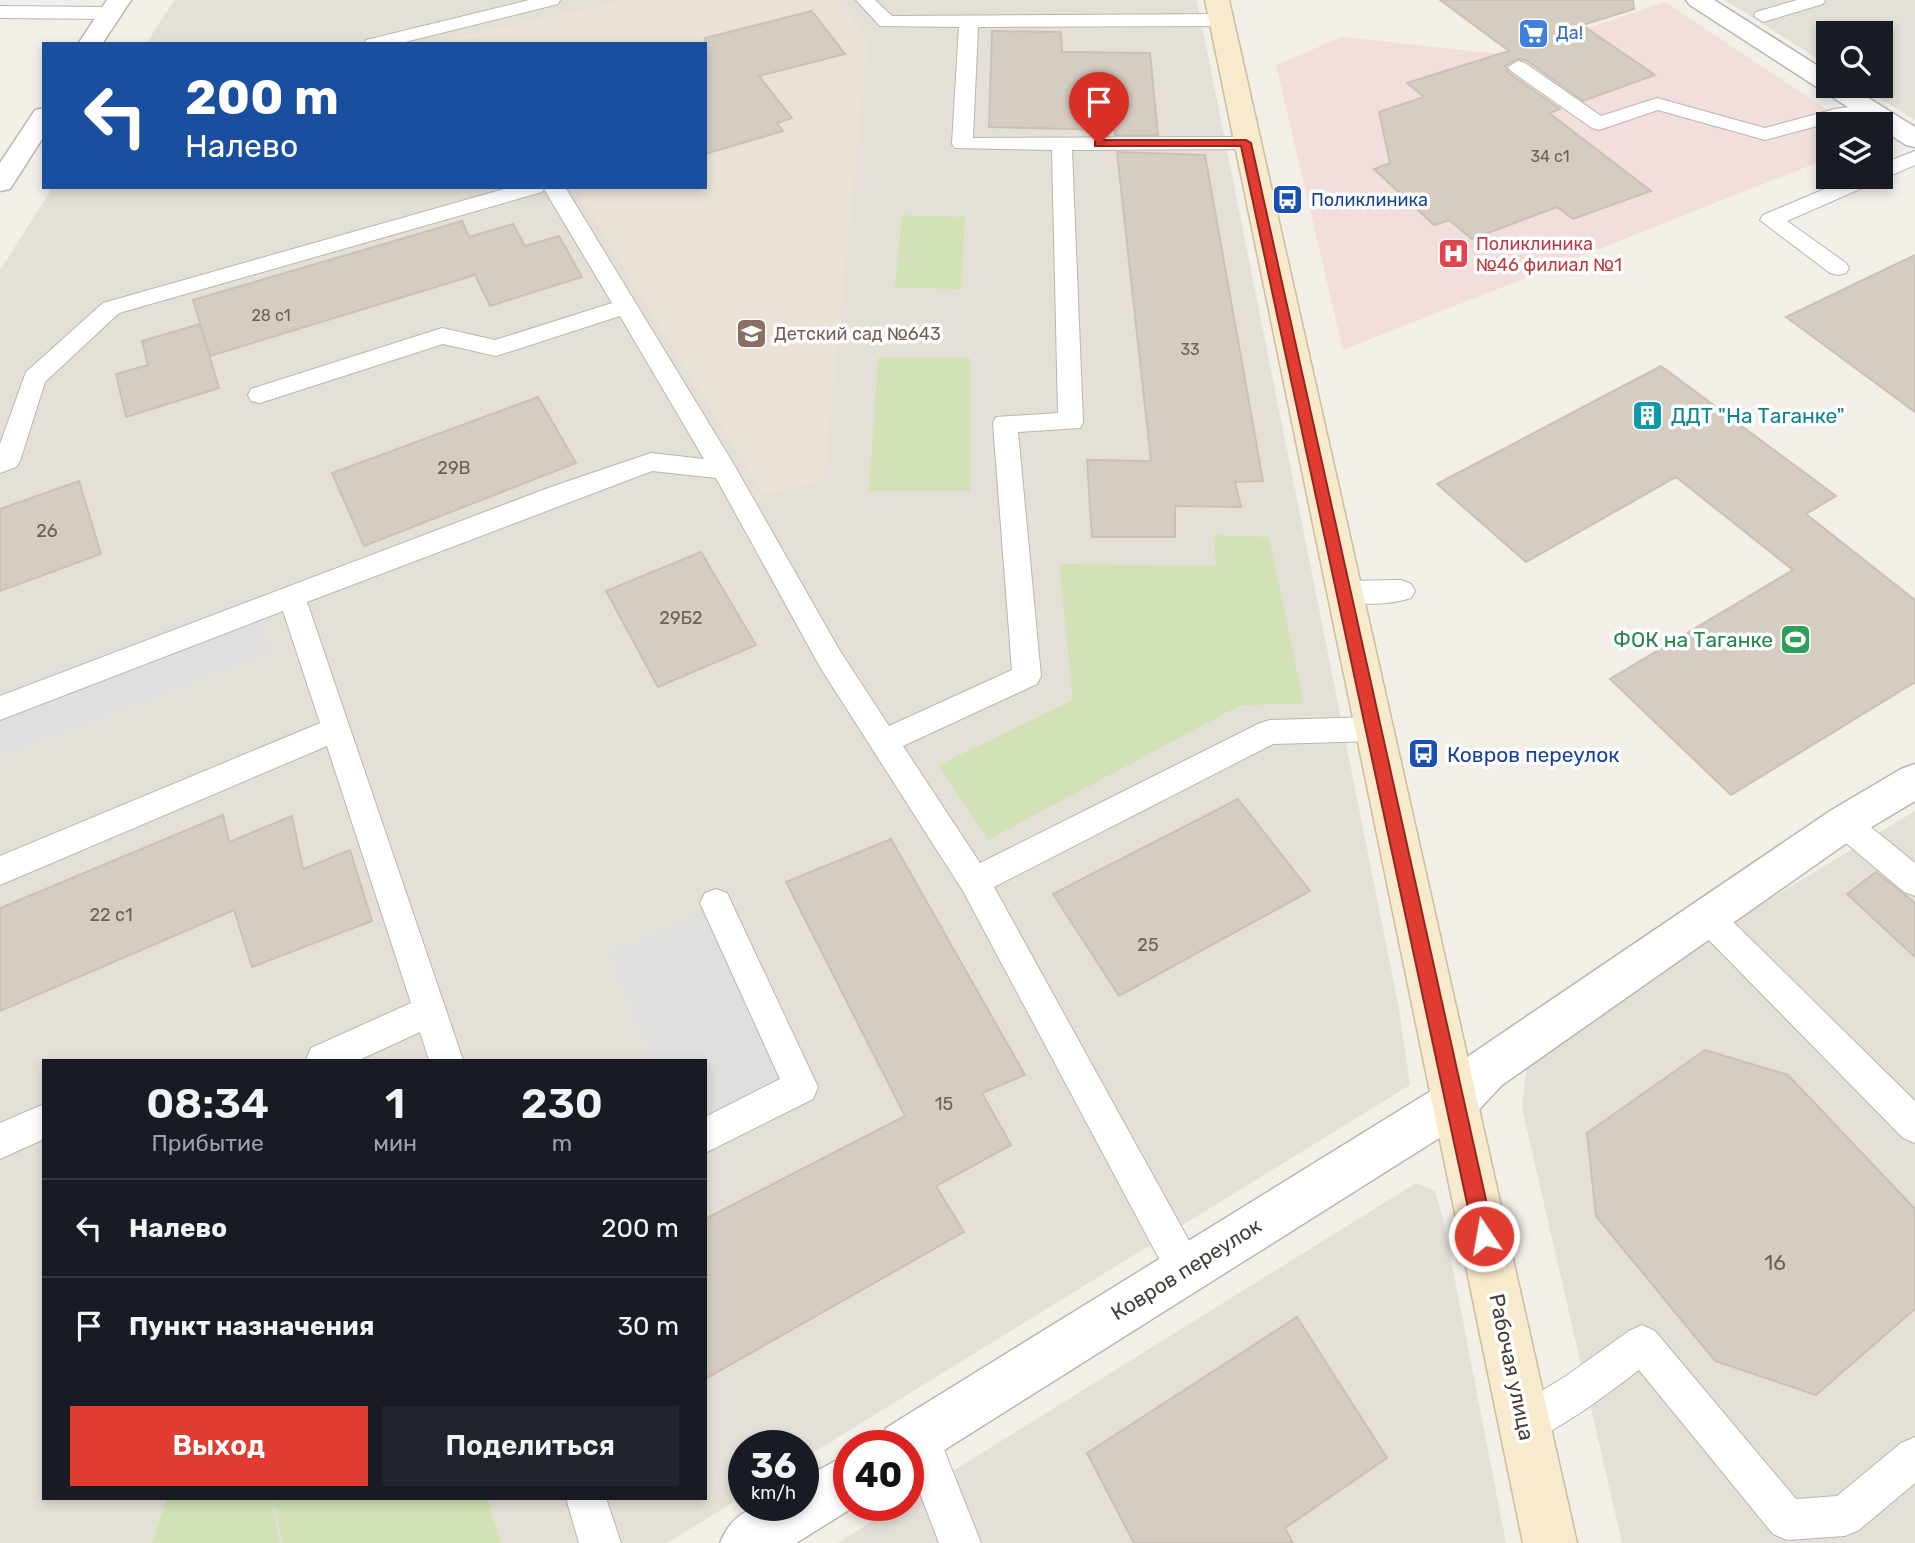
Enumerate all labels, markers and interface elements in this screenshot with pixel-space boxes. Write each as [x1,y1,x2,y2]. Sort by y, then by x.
supermarket icon: Да! [1516,16,1550,50]
map controls [1816,21,1893,189]
button: search [1816,21,1893,98]
place label: Да! [1556,22,1583,44]
text: 200 m [185,68,339,126]
icon: left [70,70,161,161]
pin [1069,72,1129,144]
icon: arrive [1080,83,1118,121]
button: layers [1816,112,1893,189]
text: Налево [185,127,298,165]
house number: 34 с1 [1530,147,1570,166]
bus stop icon: Поликлиника [1271,183,1305,217]
place label: Поликлиника [1311,189,1428,211]
place label: Поликлиника №46 филиал №1 [1476,233,1622,276]
hospital icon: Поликлиника №46 филиал №1 [1436,237,1470,271]
house number: 28 с1 [251,306,291,325]
school or university icon: Детский сад №643 [734,317,768,351]
place label: Детский сад №643 [774,323,941,345]
house number: 33 [1180,340,1200,359]
building icon: ДДТ "На Таганке" [1631,398,1665,432]
place label: ДДТ "На Таганке" [1671,403,1845,428]
house number: 29В [437,457,471,479]
house number: 26 [36,520,58,542]
house number: 29Б2 [659,607,703,629]
sports icon: ФОК на Таганке [1779,622,1813,656]
place label: ФОК на Таганке [1613,627,1773,652]
bus stop icon: Ковров переулок [1407,737,1441,771]
place label: Ковров переулок [1447,742,1620,767]
house number: 22 с1 [89,904,133,926]
house number: 25 [1137,934,1159,956]
text: 08:34 [146,1079,269,1129]
text: 1 [385,1079,405,1129]
text: 230 [521,1079,603,1129]
house number: 15 [935,1093,953,1115]
text: Прибытие [151,1129,264,1157]
text: мин [373,1129,417,1157]
text: m [552,1129,572,1157]
position arrow [1447,1199,1521,1273]
icon: left [70,1209,108,1247]
text: Налево [129,1213,227,1244]
text: 200 m [601,1213,679,1244]
street label: Ковров переулок [1106,1213,1266,1325]
house number: 16 [1764,1250,1786,1275]
street label: Рабочая улица [1484,1291,1540,1443]
icon: arrive [70,1307,108,1345]
text: Пункт назначения [129,1311,374,1342]
text: 30 m [617,1311,679,1342]
button: Выход [70,1406,368,1486]
button: Поделиться [382,1406,679,1486]
speed limit sign: 40 [833,1430,924,1521]
text: 36 [751,1445,796,1487]
text: km/h [751,1482,796,1504]

